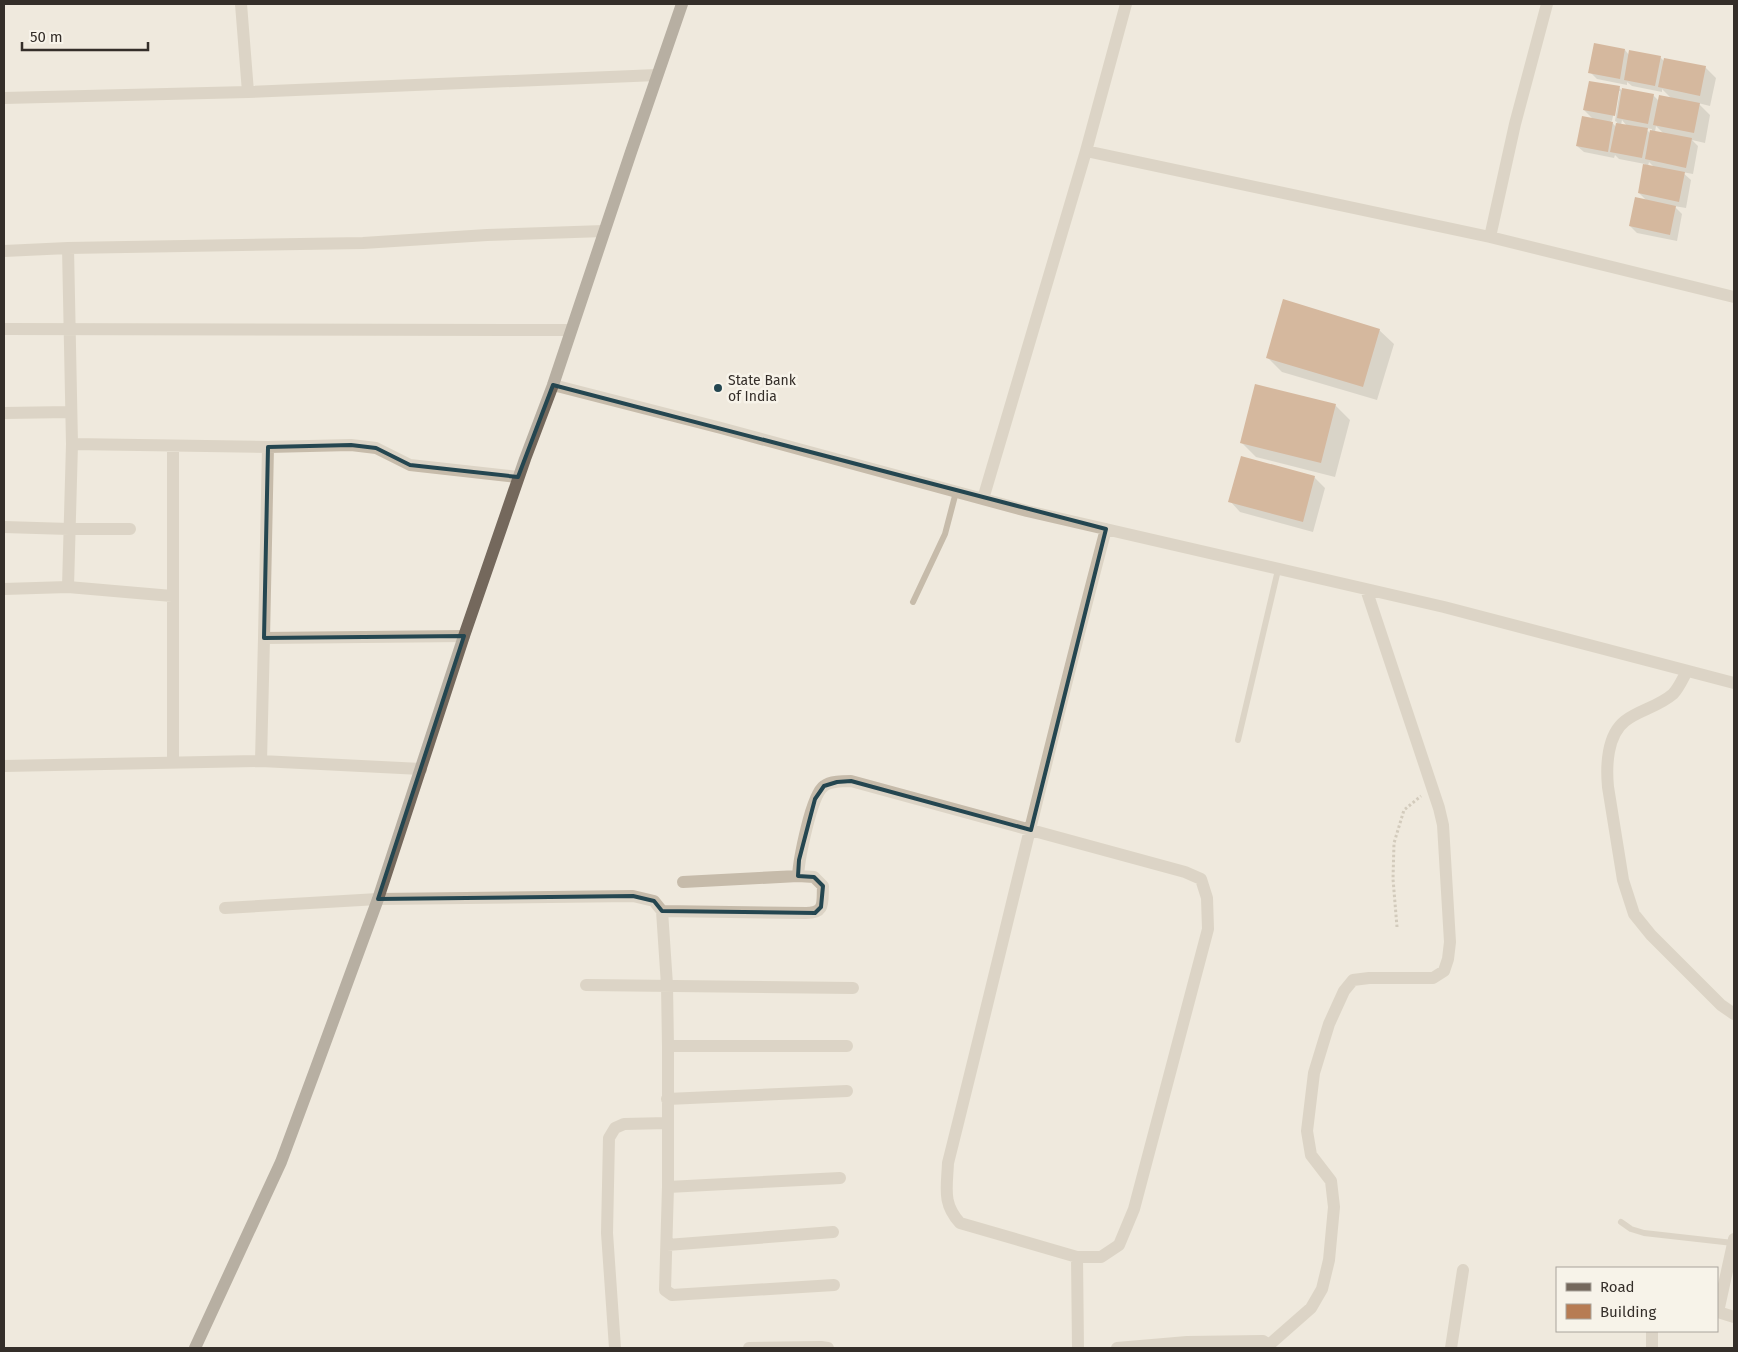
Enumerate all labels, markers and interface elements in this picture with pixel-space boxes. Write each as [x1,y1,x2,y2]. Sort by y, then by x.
scale bar [22,20,149,52]
text: 50 m [30,28,63,46]
place label: State Bank of India [728,372,797,405]
marker: State Bank of India [712,382,724,394]
legend [1556,1267,1718,1332]
text: Road [1600,1278,1635,1296]
text: Building [1600,1303,1656,1321]

